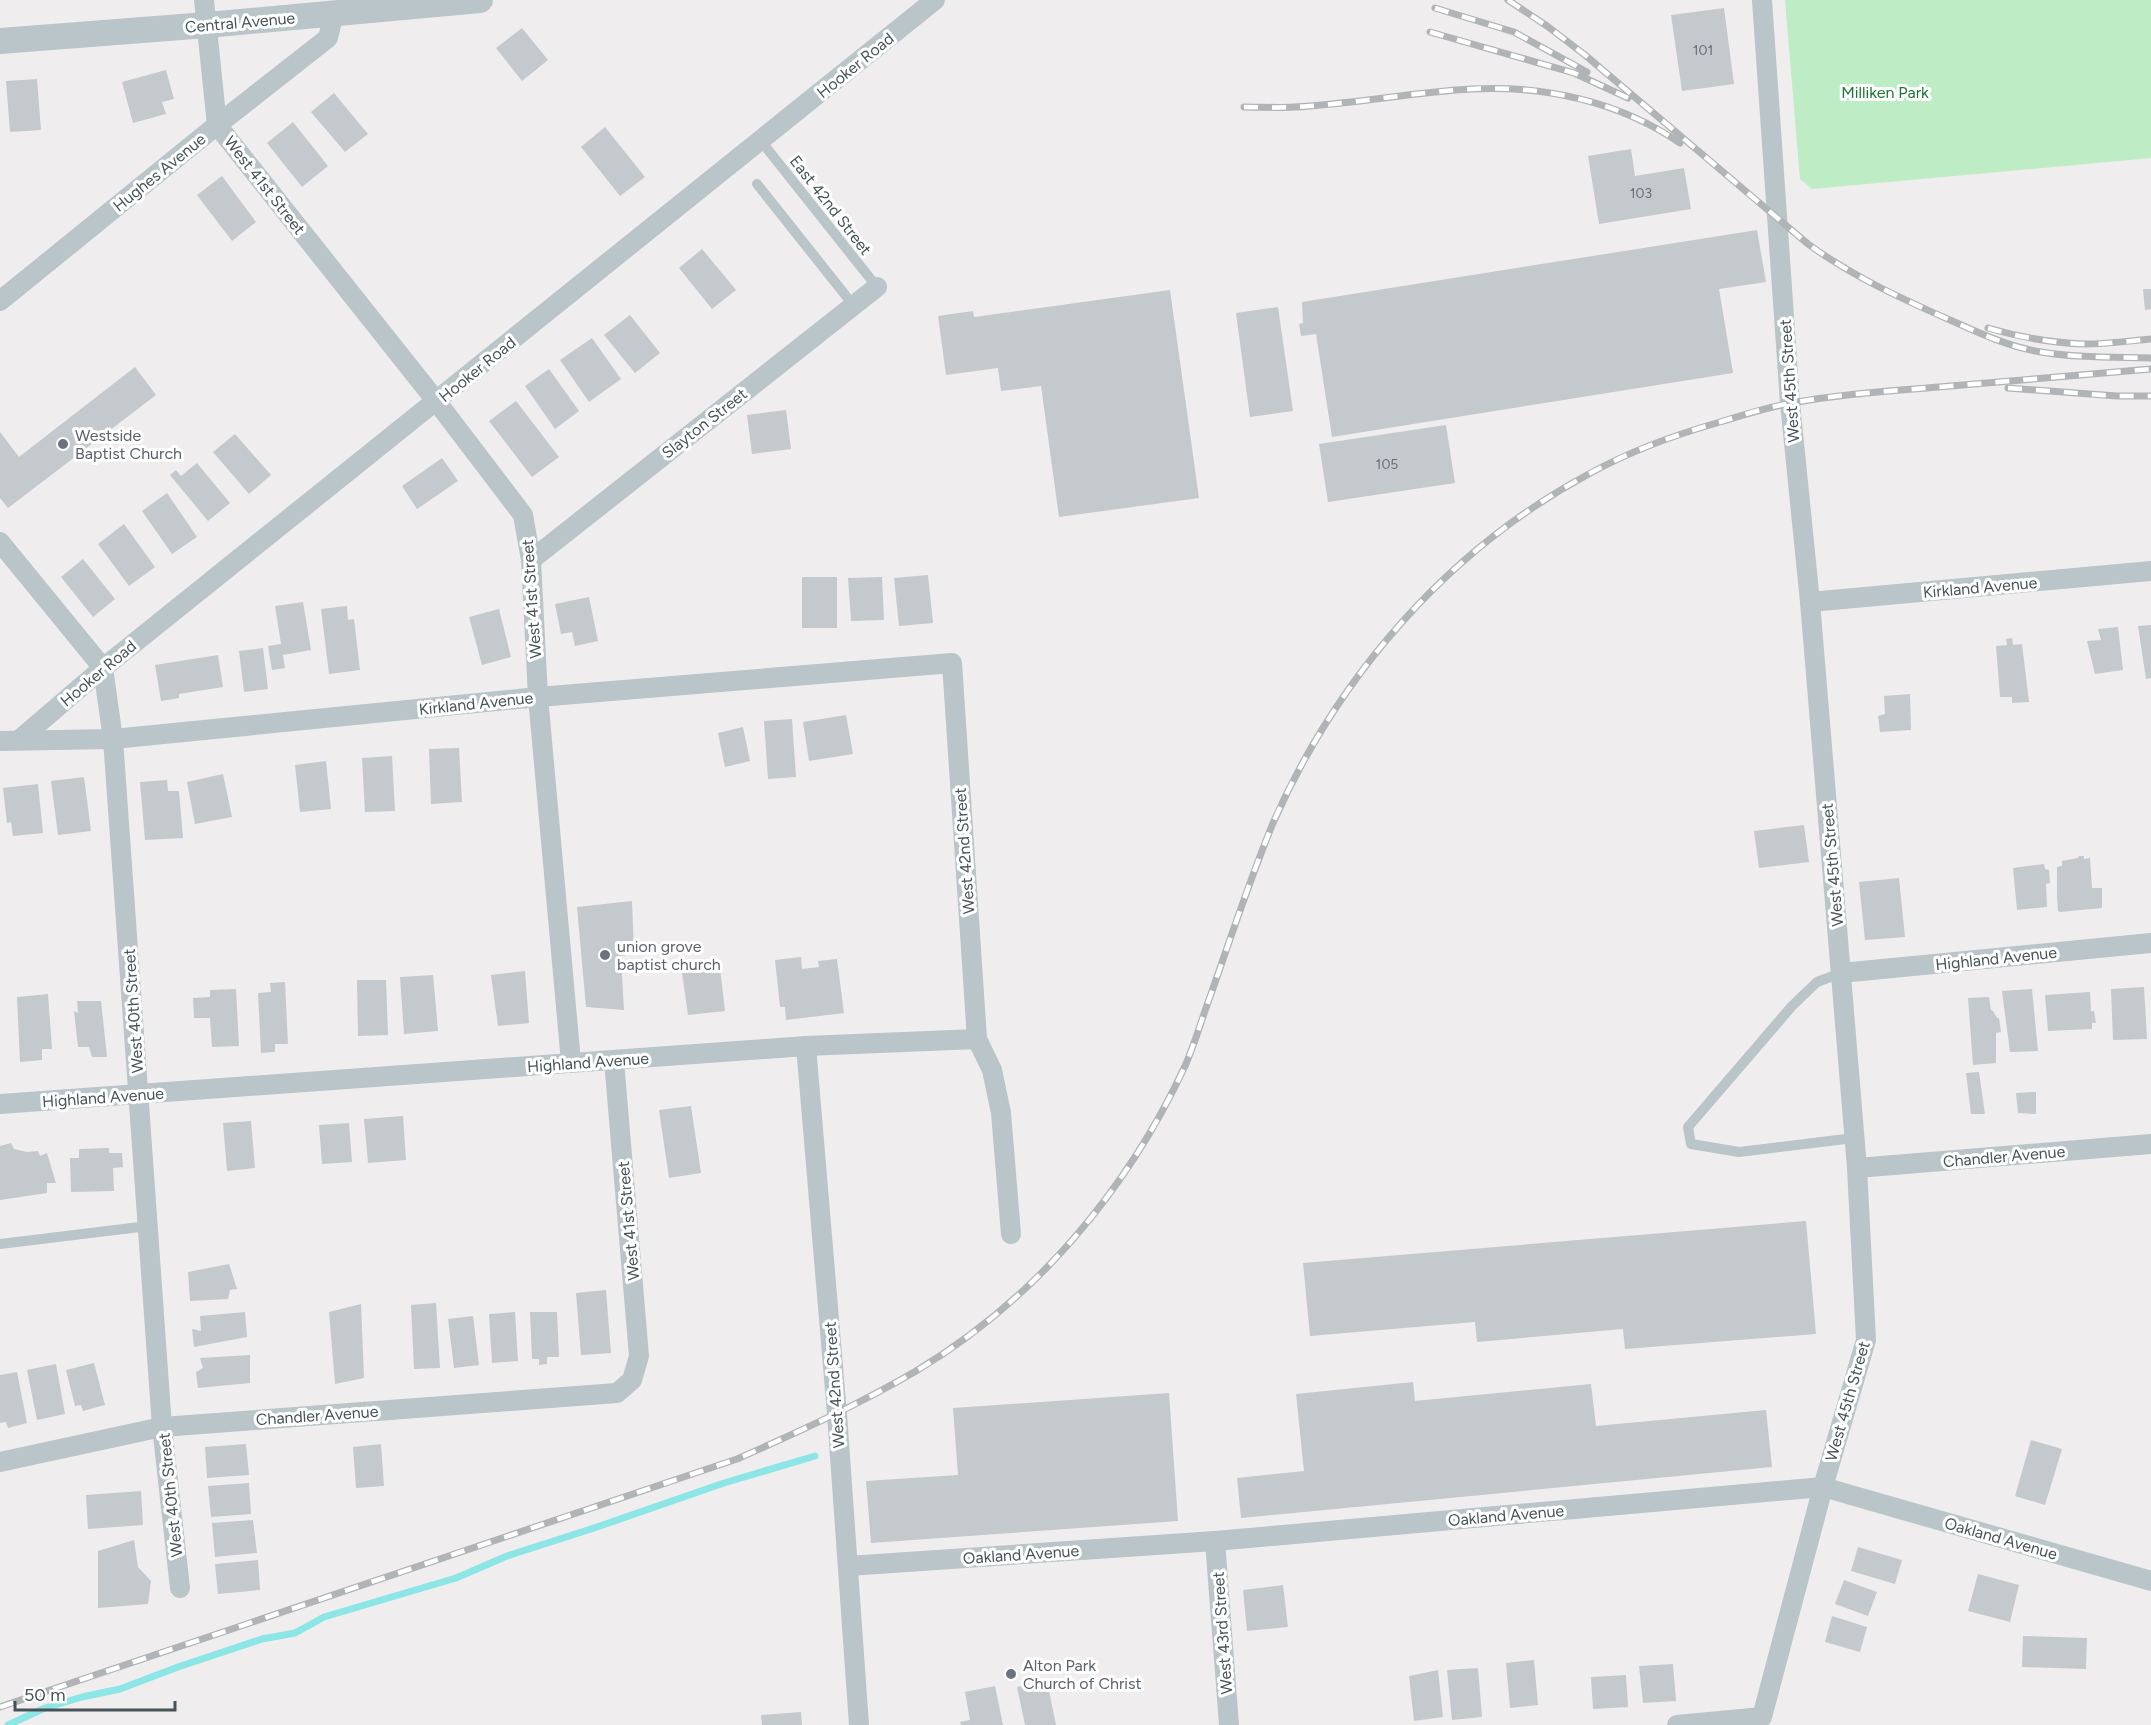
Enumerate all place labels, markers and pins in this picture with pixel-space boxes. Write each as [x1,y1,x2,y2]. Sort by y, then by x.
place label: Westside Baptist Church [75,426,182,463]
marker: Westside Baptist Church [56,437,70,451]
place label: union grove baptist church [617,937,721,974]
marker: union grove baptist church [598,948,612,962]
place label: Alton Park Church of Christ [1023,1656,1142,1693]
marker: Alton Park Church of Christ [1004,1667,1018,1681]

